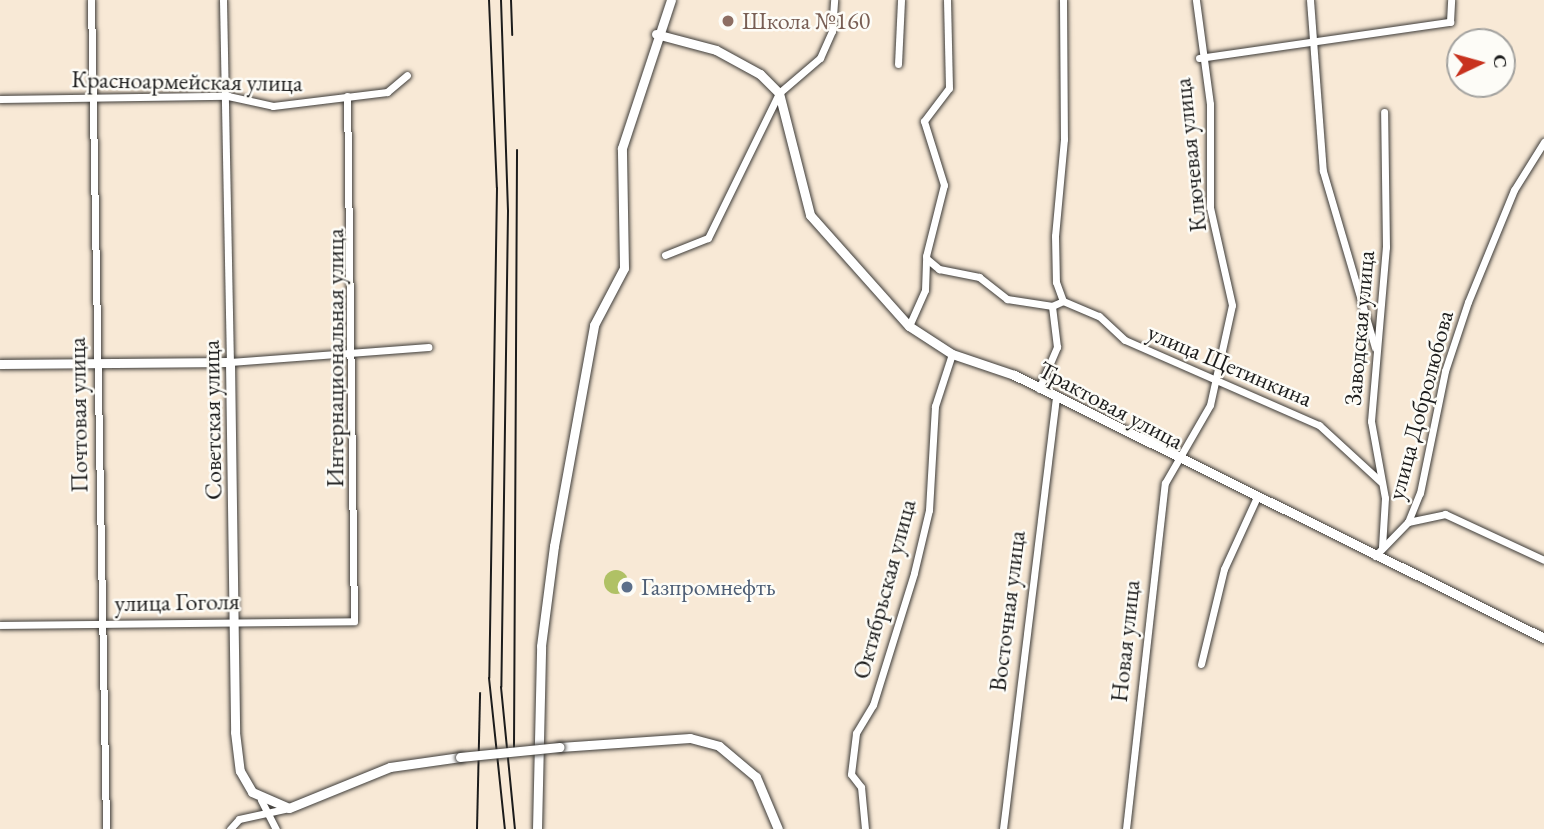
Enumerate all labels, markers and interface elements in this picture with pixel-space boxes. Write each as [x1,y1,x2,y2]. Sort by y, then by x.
place label: Школа №160 [742,7,870,35]
marker: Школа №160 [720,13,736,29]
north arrow [1446,28,1516,98]
text: С [1487,53,1513,69]
street label: Красноармейская улица [71,65,303,97]
street label: Ключевая улица [1168,77,1212,233]
street label: Интернациональная улица [321,228,349,488]
street label: Заводская улица [1338,249,1380,407]
street label: улица Добролюбова [1381,307,1459,503]
street label: улица Щетинкина [1143,317,1317,413]
street label: Почтовая улица [62,337,94,493]
street label: Советская улица [196,340,228,500]
street label: Трактовая улица [1034,355,1188,455]
street label: Октябрьская улица [846,496,922,682]
street label: Восточная улица [983,529,1031,693]
place label: Газпромнефть [641,573,776,601]
marker: Газпромнефть [619,579,635,595]
street label: Новая улица [1104,579,1146,703]
street label: улица Гоголя [114,587,240,617]

